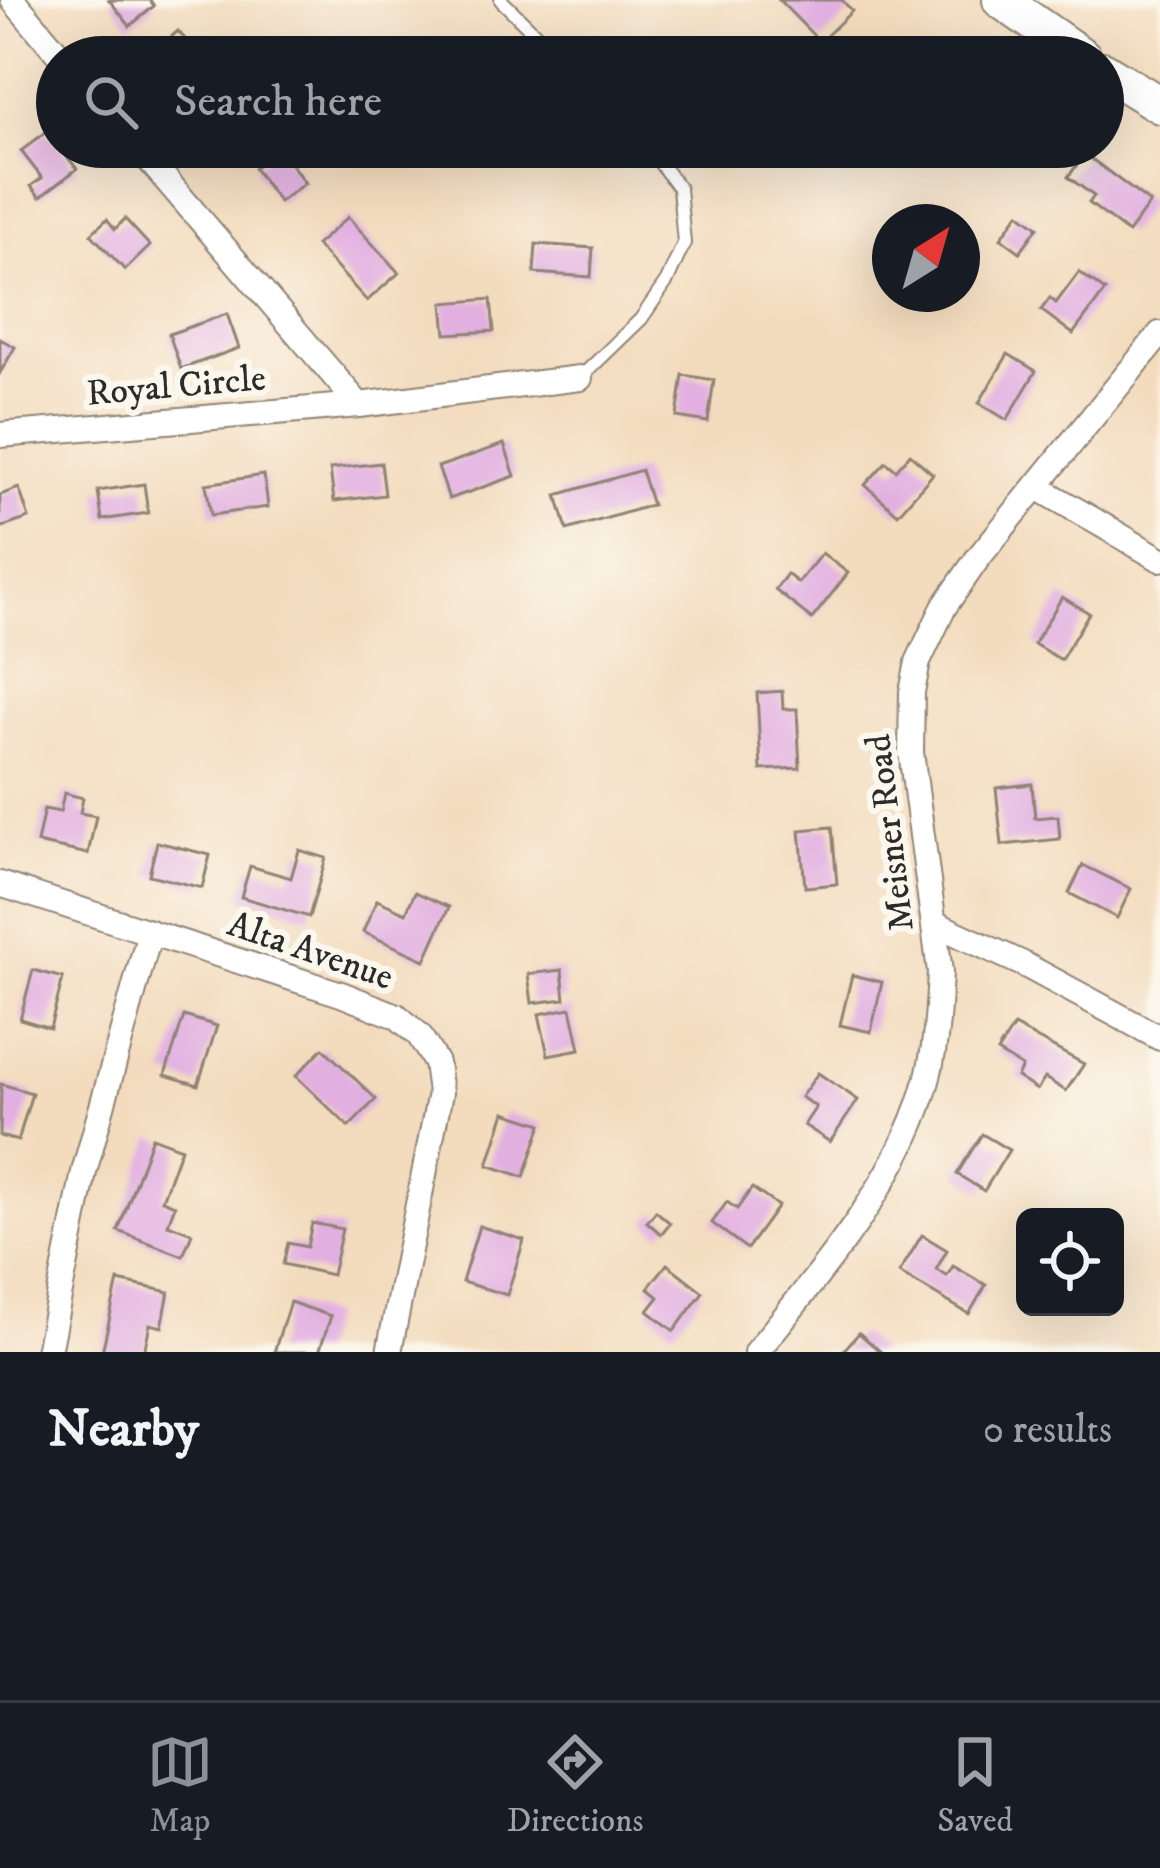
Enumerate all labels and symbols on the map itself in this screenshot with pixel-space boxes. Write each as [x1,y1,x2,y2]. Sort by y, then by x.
north arrow [872,204,980,312]
street label: Royal Circle [85,356,268,417]
street label: Meisner Road [856,732,925,934]
street label: Alta Avenue [222,902,399,1001]

